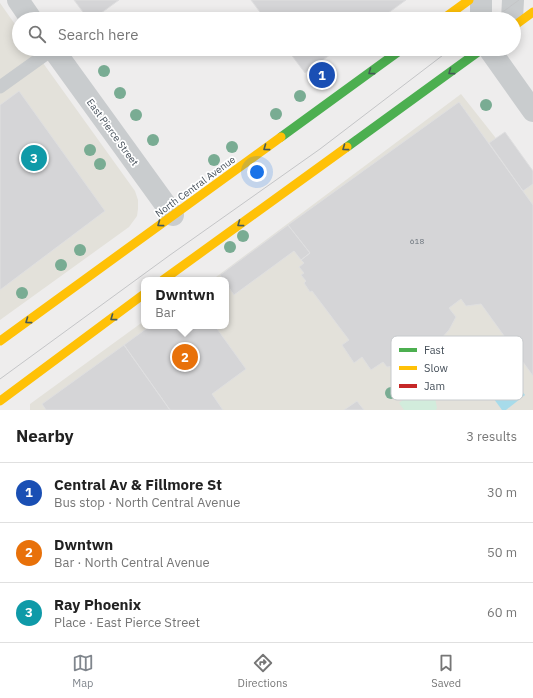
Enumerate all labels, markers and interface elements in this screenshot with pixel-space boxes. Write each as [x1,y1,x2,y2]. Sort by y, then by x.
search box [12,12,521,56]
icon: search [26,23,48,45]
text: Search here [58,25,138,44]
pin: 1 [309,60,335,90]
one-way arrow [368,67,375,74]
one-way arrow [448,67,455,74]
street label: East Pierce Street [84,96,142,169]
pin: 3 [21,143,47,173]
one-way arrow [342,143,349,151]
one-way arrow [263,144,270,151]
street label: North Central Avenue [153,153,238,220]
your location [247,162,267,182]
one-way arrow [237,219,244,227]
one-way arrow [158,220,165,227]
house number: 618 [410,236,424,246]
popup [141,277,229,329]
text: Dwntwn [155,285,215,304]
text: Bar [155,304,176,321]
one-way arrow [110,313,117,320]
one-way arrow [26,316,33,323]
legend [391,336,523,400]
pin: 2 [172,342,198,372]
text: Fast [424,343,445,357]
text: Slow [424,361,448,375]
text: Jam [424,379,445,393]
text: Nearby [16,425,74,447]
text: 3 results [466,428,517,445]
text: Central Av & Fillmore St [54,475,222,494]
text: 1 [25,484,33,501]
text: 30 m [487,484,517,501]
text: Bus stop · North Central Avenue [54,494,240,511]
text: Dwntwn [54,535,113,554]
text: 2 [25,544,33,561]
text: 50 m [487,544,517,561]
text: Bar · North Central Avenue [54,554,210,571]
text: Ray Phoenix [54,595,141,614]
text: 3 [25,604,33,621]
text: 60 m [487,604,517,621]
text: Place · East Pierce Street [54,614,200,631]
tab: Map [72,652,94,690]
tab: Directions [238,652,288,690]
tab: Saved [431,652,461,690]

